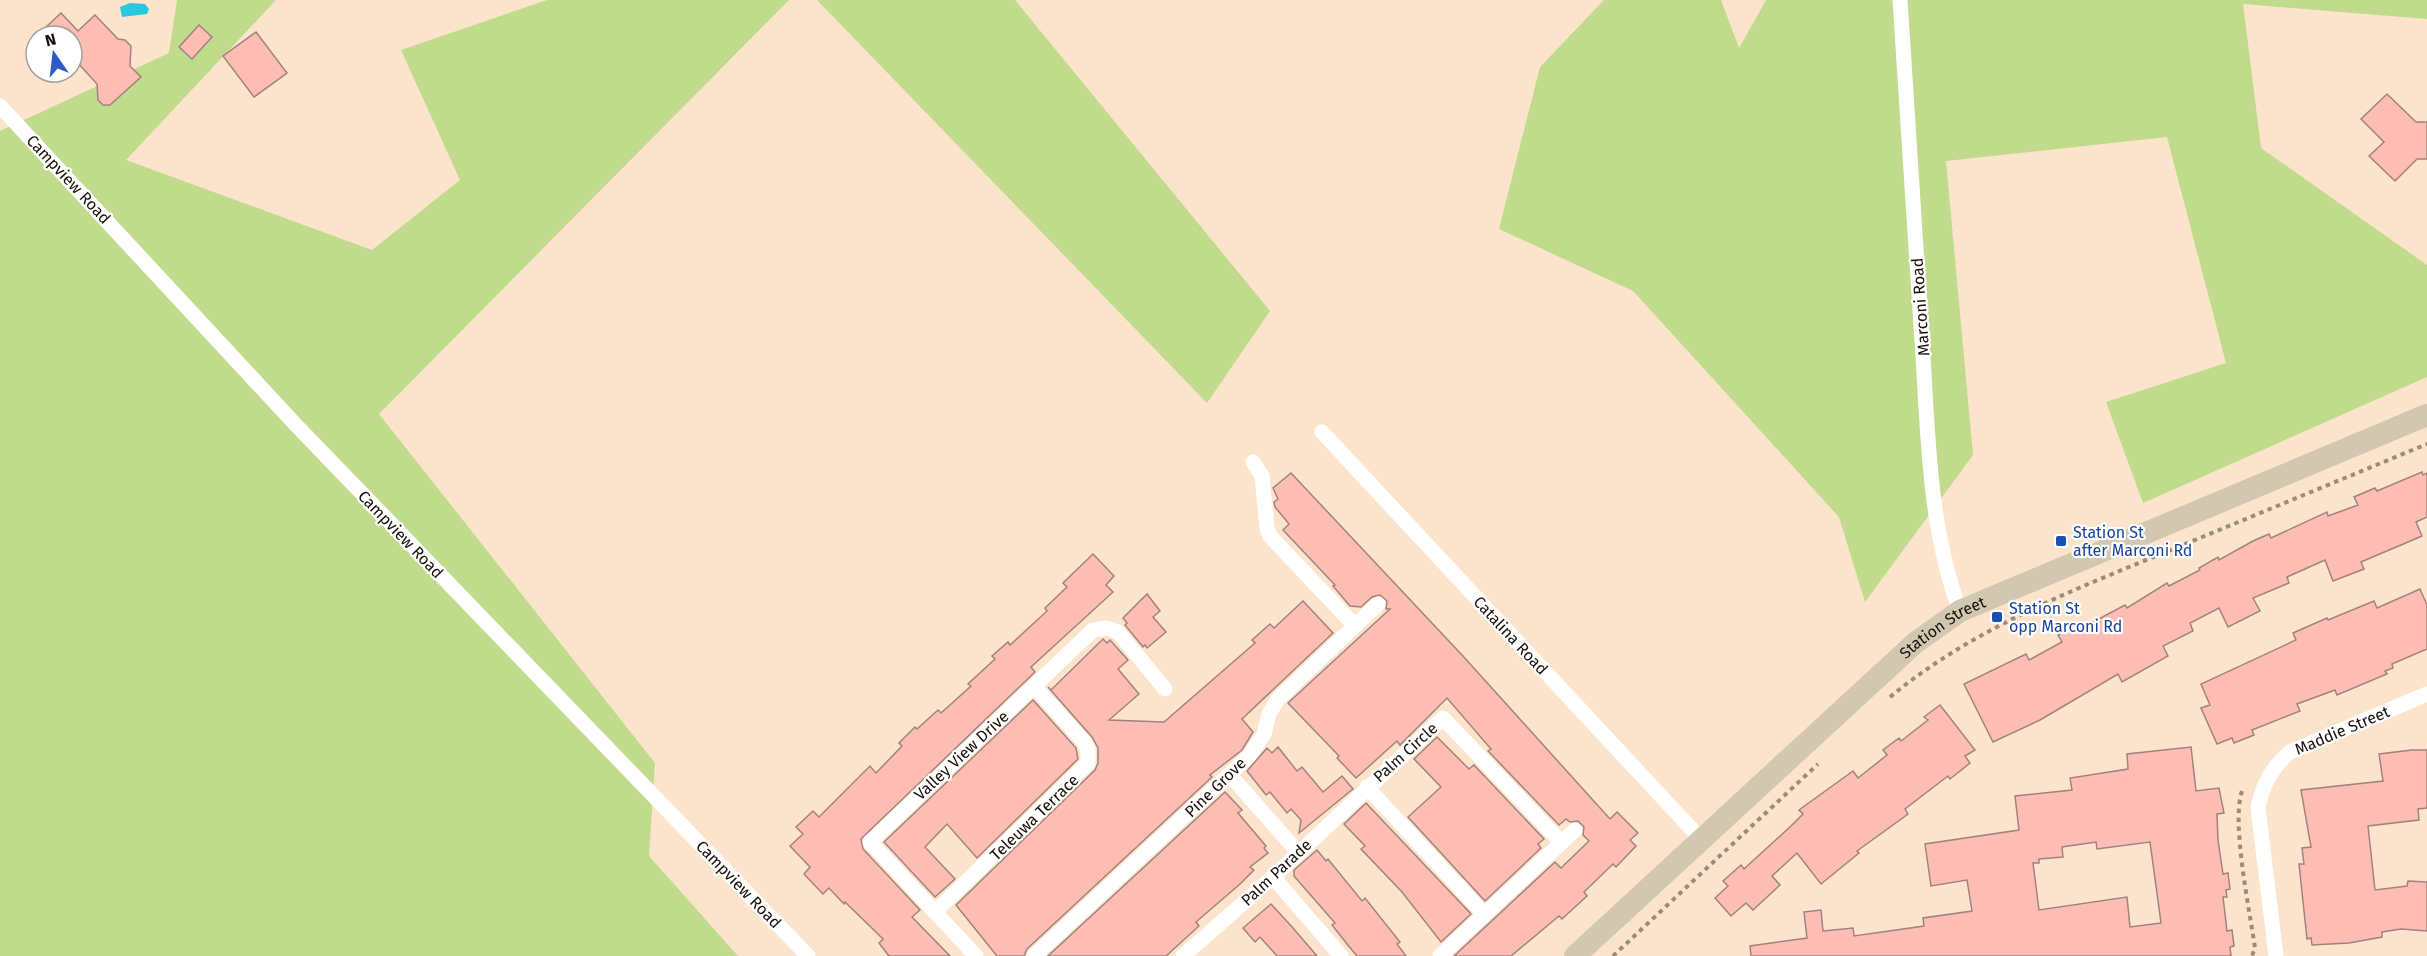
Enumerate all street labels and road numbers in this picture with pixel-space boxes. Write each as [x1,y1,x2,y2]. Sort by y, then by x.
street label: Campview Road [23,131,115,228]
street label: Marconi Road [1908,257,1933,357]
street label: Campview Road [354,487,447,582]
street label: Catalina Road [1470,592,1552,678]
street label: Station Street [1896,592,1989,663]
street label: Maddie Street [2292,702,2393,759]
street label: Valley View Drive [910,707,1013,804]
street label: Palm Circle [1369,719,1441,786]
street label: Pine Grove [1181,754,1250,821]
street label: Teleuwa Terrace [986,770,1083,864]
street label: Palm Parade [1237,835,1315,910]
street label: Campview Road [692,837,785,932]

